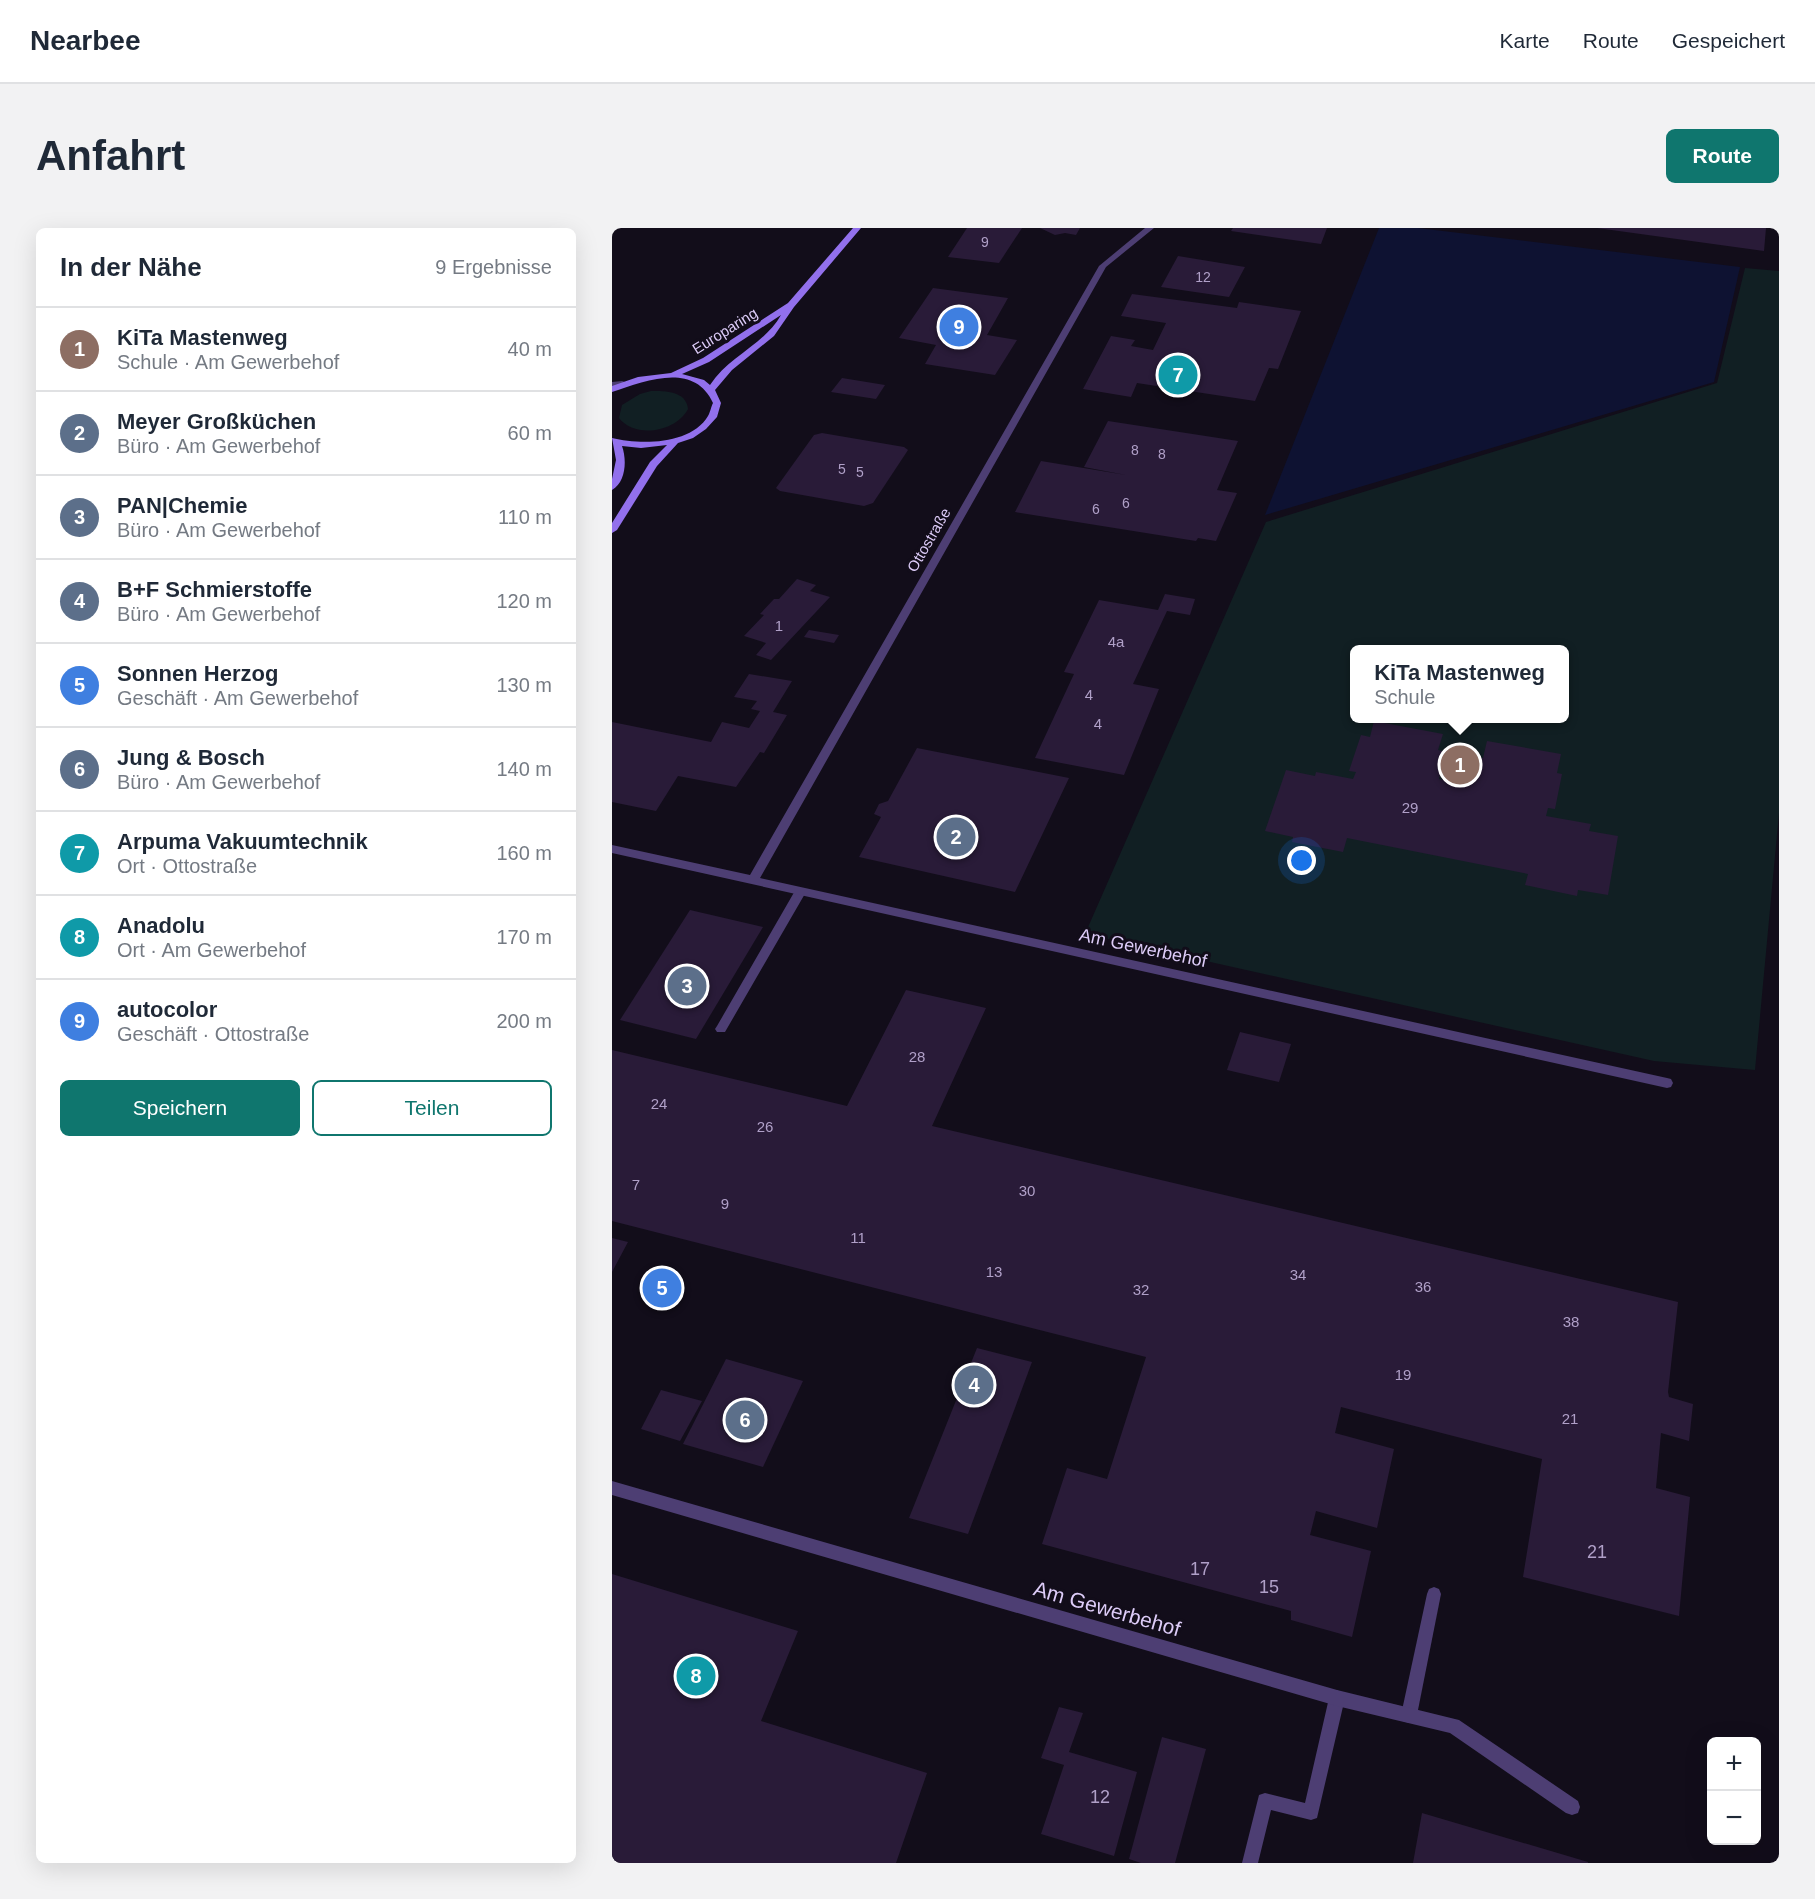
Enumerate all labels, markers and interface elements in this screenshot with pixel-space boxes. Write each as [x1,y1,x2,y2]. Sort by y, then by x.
text: Nearbee [30,25,141,56]
text: Karte [1500,29,1550,52]
text: Route [1583,29,1639,52]
text: Gespeichert [1672,29,1785,52]
button: Route [1666,129,1779,183]
text: Anfahrt [36,132,185,179]
house number: 9 [981,234,989,250]
text: In der Nähe [60,252,202,282]
text: 9 Ergebnisse [435,256,552,278]
house number: 12 [1195,269,1211,285]
street label: Europaring [689,304,760,357]
pin: 9 [940,304,978,350]
text: KiTa Mastenweg [117,325,288,350]
text: 1 [74,338,85,360]
text: 40 m [508,338,552,360]
text: Schule · Am Gewerbehof [117,351,339,373]
pin: 7 [1158,352,1198,398]
text: Meyer Großküchen [117,409,316,434]
text: 2 [74,422,85,444]
text: 60 m [508,422,552,444]
text: Büro · Am Gewerbehof [117,435,320,457]
house number: 8 [1131,442,1139,458]
house number: 8 [1158,446,1166,462]
house number: 5 [838,461,846,477]
house number: 5 [856,464,864,480]
text: PAN|Chemie [117,493,247,518]
house number: 6 [1122,495,1130,511]
house number: 6 [1092,501,1100,517]
street label: Ottostraße [903,505,954,575]
text: 3 [74,506,85,528]
text: 110 m [498,506,552,528]
text: Büro · Am Gewerbehof [117,519,320,541]
text: B+F Schmierstoffe [117,577,312,602]
text: 4 [74,590,85,612]
text: 120 m [496,590,552,612]
text: Büro · Am Gewerbehof [117,603,320,625]
house number: 1 [775,617,783,634]
house number: 4a [1108,633,1125,650]
popup [1350,645,1569,723]
text: KiTa Mastenweg [1374,660,1545,685]
text: Sonnen Herzog [117,661,278,686]
text: 5 [74,674,85,696]
text: 130 m [496,674,552,696]
house number: 4 [1085,686,1093,703]
text: Schule [1374,686,1435,708]
text: Geschäft · Am Gewerbehof [117,687,358,709]
house number: 4 [1094,715,1102,732]
pin: 1 [1440,742,1480,788]
text: Jung & Bosch [117,745,265,770]
text: 6 [74,758,85,780]
text: 140 m [496,758,552,780]
text: Büro · Am Gewerbehof [117,771,320,793]
house number: 29 [1402,799,1418,816]
pin: 2 [936,814,976,860]
text: Arpuma Vakuumtechnik [117,829,368,854]
text: 7 [74,842,85,864]
text: 160 m [496,842,552,864]
your location [1287,846,1316,875]
text: Ort · Ottostraße [117,855,257,877]
text: Anadolu [117,913,205,938]
street label: Am Gewerbehof [1077,925,1210,972]
text: 8 [74,926,85,948]
text: 170 m [496,926,552,948]
text: Ort · Am Gewerbehof [117,939,306,961]
pin: 3 [668,964,706,1008]
text: autocolor [117,997,217,1022]
text: 9 [74,1010,85,1032]
text: 200 m [496,1010,552,1032]
text: Geschäft · Ottostraße [117,1023,309,1045]
house number: 28 [909,1048,925,1065]
button: Speichern [60,1080,300,1136]
button: Teilen [312,1080,552,1136]
house number: 24 [651,1095,667,1112]
house number: 26 [757,1118,773,1135]
house number: 7 [632,1176,640,1193]
house number: 30 [1019,1182,1035,1199]
house number: 9 [721,1195,729,1212]
house number: 11 [850,1229,866,1246]
house number: 13 [986,1263,1002,1280]
pin: 5 [643,1266,682,1310]
house number: 34 [1290,1266,1306,1283]
house number: 36 [1415,1278,1431,1295]
house number: 32 [1133,1281,1149,1298]
house number: 38 [1563,1313,1579,1330]
pin: 4 [954,1362,994,1408]
house number: 19 [1395,1366,1411,1383]
pin: 6 [726,1398,764,1442]
house number: 21 [1562,1410,1578,1427]
house number: 21 [1587,1542,1607,1562]
house number: 17 [1190,1559,1210,1579]
street label: Am Gewerbehof [1031,1577,1183,1641]
house number: 15 [1259,1577,1279,1597]
pin: 8 [676,1654,716,1698]
map controls [1707,1737,1761,1845]
button: + [1707,1737,1761,1791]
house number: 12 [1090,1787,1110,1807]
button: − [1707,1791,1761,1845]

